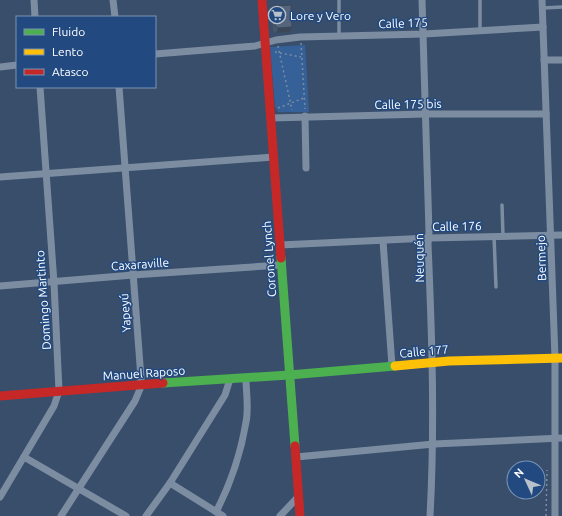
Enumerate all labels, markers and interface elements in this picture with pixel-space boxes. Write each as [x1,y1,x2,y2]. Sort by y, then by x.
supermarket icon: Lore y Vero [267,5,287,25]
place label: Lore y Vero [290,9,351,22]
legend [16,16,156,88]
street label: Calle 175 [378,16,428,30]
text: Fluido [52,25,85,38]
text: Lento [52,45,83,58]
text: Atasco [52,65,88,78]
street label: Calle 175 bis [374,97,442,111]
street label: Calle 176 [432,219,482,233]
street label: Coronel Lynch [260,220,278,298]
street label: Neuquén [412,233,426,283]
street label: Bermejo [534,235,548,281]
street label: Domingo Martinto [33,250,53,350]
street label: Caxaraville [111,255,169,273]
street label: Yapeyú [117,293,133,333]
street label: Calle 177 [399,342,449,360]
street label: Manuel Raposo [102,364,186,382]
north arrow [506,460,546,500]
text: N [512,466,526,480]

